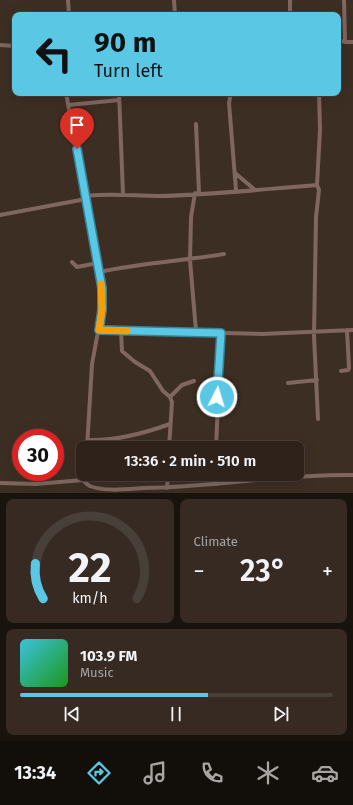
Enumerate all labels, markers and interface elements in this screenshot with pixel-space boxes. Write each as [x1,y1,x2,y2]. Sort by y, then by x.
text: 90 m [94,26,156,59]
icon: left [28,28,80,80]
text: Turn left [94,60,163,82]
pin [60,108,94,149]
icon: arrive [66,114,88,136]
position arrow [196,376,238,418]
speed limit sign: 30 [12,429,64,481]
text: 13:36 · 2 min · 510 m [124,452,256,470]
text: Climate [194,534,238,549]
text: 22 [68,543,111,593]
text: 23° [240,553,286,589]
text: − [194,558,205,585]
text: + [322,558,333,585]
text: km/h [72,590,107,607]
text: 103.9 FM [80,647,137,665]
text: Music [80,665,114,680]
icon: previous [61,703,83,725]
icon: pause [165,703,187,725]
icon: next [270,703,292,725]
icon: directions [85,759,113,787]
icon: music [141,759,169,787]
icon: phone [198,759,226,787]
icon: climate [254,759,282,787]
icon: car [311,759,339,787]
text: 13:34 [14,762,56,784]

